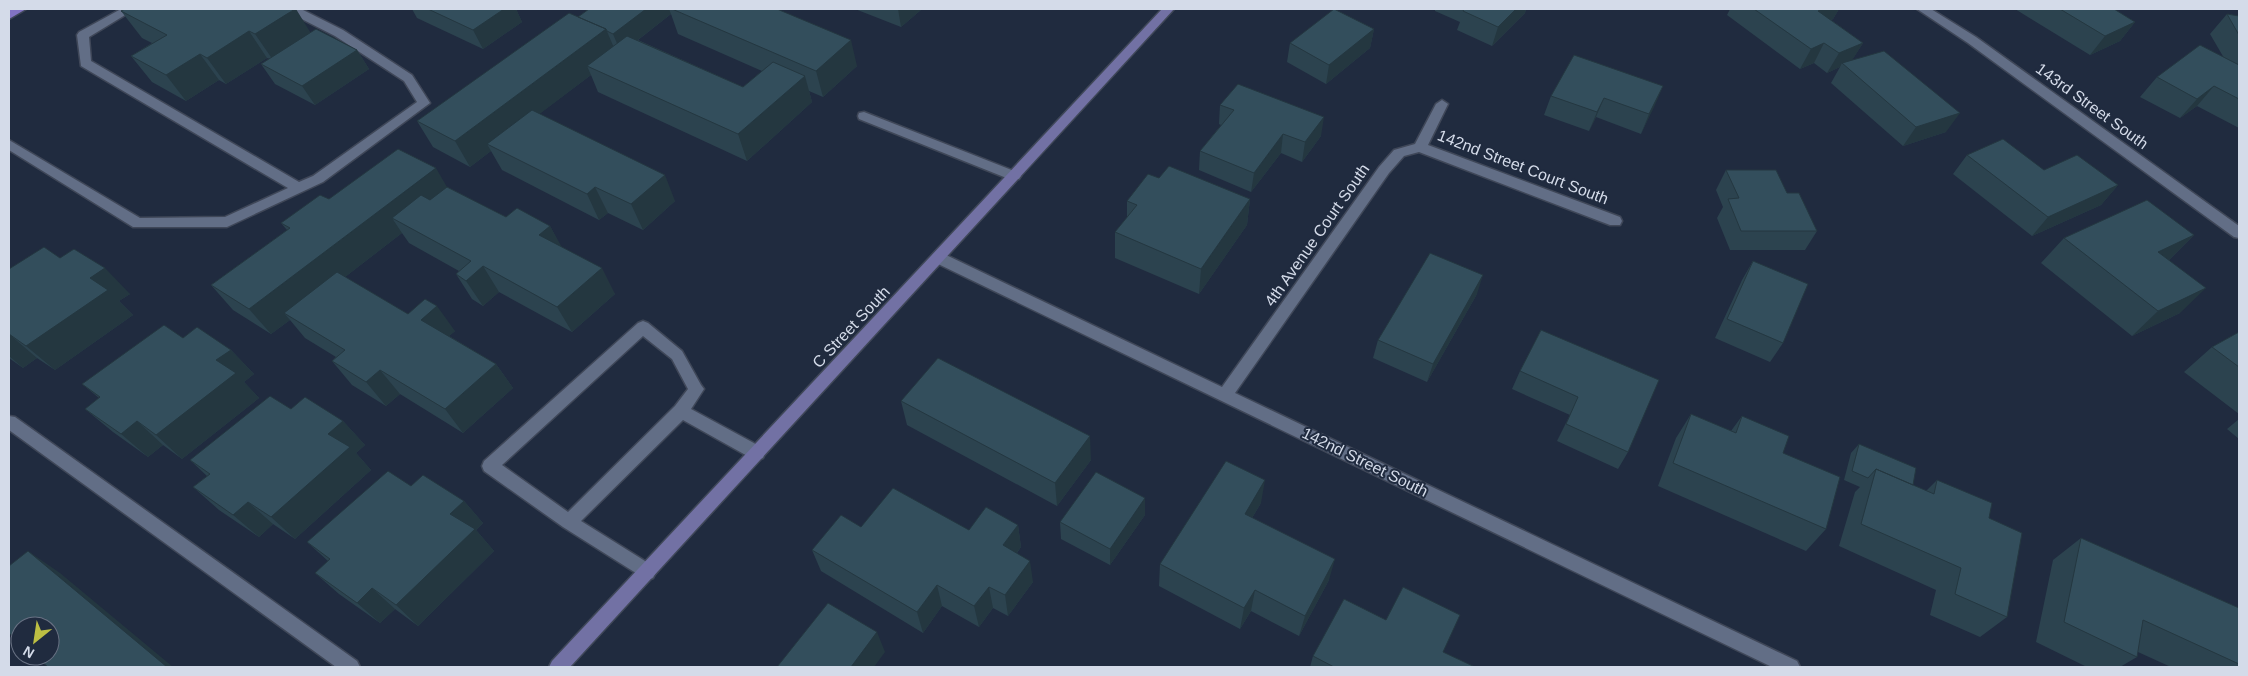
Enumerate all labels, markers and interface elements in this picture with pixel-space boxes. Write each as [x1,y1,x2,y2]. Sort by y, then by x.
street label: 143rd Street South [2033,60,2151,152]
street label: 142nd Street Court South [1435,127,1611,207]
street label: 4th Avenue Court South [1261,161,1373,309]
street label: C Street South [809,283,893,371]
street label: 142nd Street South [1299,424,1431,500]
north arrow [10,616,60,666]
text: N [20,643,37,662]

